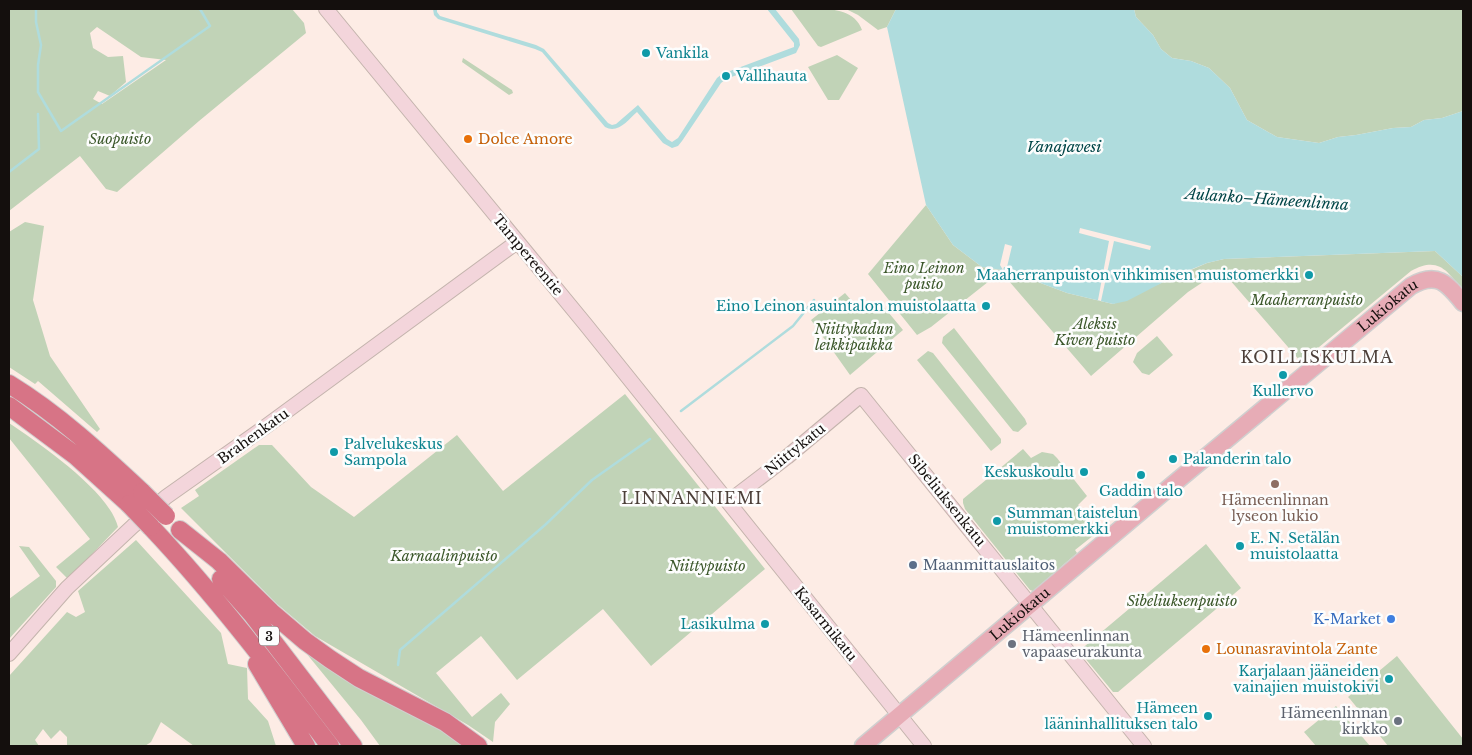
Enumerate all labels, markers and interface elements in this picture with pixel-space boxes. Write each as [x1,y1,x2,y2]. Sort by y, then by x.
place label: Vankila [655,44,709,62]
marker: Vankila [640,47,652,59]
place label: Vallihauta [735,67,807,85]
marker: Vallihauta [720,70,732,82]
park label: Suopuisto [89,130,151,148]
place label: Dolce Amore [478,130,573,148]
marker: Dolce Amore [462,133,474,145]
water label: Vanajavesi [1026,137,1102,156]
water label: Aulanko–Hämeenlinna [1183,184,1349,214]
street label: Tampereentie [489,211,567,299]
park label: Eino Leinon puisto [883,259,965,293]
place label: Maaherranpuiston vihkimisen muistomerkki [976,266,1299,284]
marker: Maaherranpuiston vihkimisen muistomerkki [1303,269,1315,281]
street label: Lukiokatu [1354,275,1421,336]
park label: Maaherranpuisto [1250,291,1363,309]
place label: Eino Leinon asuintalon muistolaatta [716,297,976,315]
marker: Eino Leinon asuintalon muistolaatta [980,300,992,312]
park label: Aleksis Kiven puisto [1054,315,1135,349]
park label: Niittykadun leikkipaikka [813,320,894,354]
district label: KOILLISKULMA [1240,347,1394,367]
marker: Kullervo [1277,369,1289,381]
place label: Kullervo [1252,382,1314,400]
street label: Brahenkatu [214,404,293,468]
street label: Niittykatu [761,419,829,479]
place label: Palvelukeskus Sampola [344,435,443,469]
marker: Palvelukeskus Sampola [328,446,340,458]
street label: Sibeliuksenkatu [904,450,990,550]
place label: Palanderin talo [1183,450,1292,468]
marker: Palanderin talo [1167,453,1179,465]
place label: Keskuskoulu [984,463,1075,481]
marker: Keskuskoulu [1078,466,1090,478]
marker: Gaddin talo [1135,469,1147,481]
marker: Hämeenlinnan lyseon lukio [1269,478,1281,490]
place label: Gaddin talo [1099,482,1183,500]
district label: LINNANNIEMI [621,488,763,508]
place label: Hämeenlinnan lyseon lukio [1221,491,1329,525]
place label: Summan taistelun muistomerkki [1007,504,1138,538]
marker: Summan taistelun muistomerkki [991,515,1003,527]
place label: E. N. Setälän muistolaatta [1250,529,1340,563]
marker: E. N. Setälän muistolaatta [1234,540,1246,552]
park label: Karnaalinpuisto [389,547,498,565]
place label: Maanmittauslaitos [923,556,1055,574]
park label: Niittypuisto [667,557,746,575]
marker: Maanmittauslaitos [907,559,919,571]
street label: Kasarmikatu [791,583,862,665]
street label: Lukiokatu [986,583,1054,644]
park label: Sibeliuksenpuisto [1127,592,1237,610]
place label: K-Market [1313,610,1382,628]
marker: K-Market [1385,613,1397,625]
place label: Lasikulma [681,615,755,633]
marker: Lasikulma [759,618,771,630]
road number: 3 [259,626,279,646]
place label: Hämeenlinnan vapaaseurakunta [1022,627,1142,661]
marker: Hämeenlinnan vapaaseurakunta [1006,638,1018,650]
place label: Lounasravintola Zante [1216,640,1378,658]
marker: Lounasravintola Zante [1200,643,1212,655]
place label: Karjalaan jääneiden vainajien muistokivi [1233,662,1379,696]
marker: Karjalaan jääneiden vainajien muistokivi [1383,673,1395,685]
place label: Hämeen lääninhallituksen talo [1045,699,1198,733]
place label: Hämeenlinnan kirkko [1281,704,1388,738]
marker: Hämeen lääninhallituksen talo [1202,710,1214,722]
marker: Hämeenlinnan kirkko [1392,715,1404,727]

